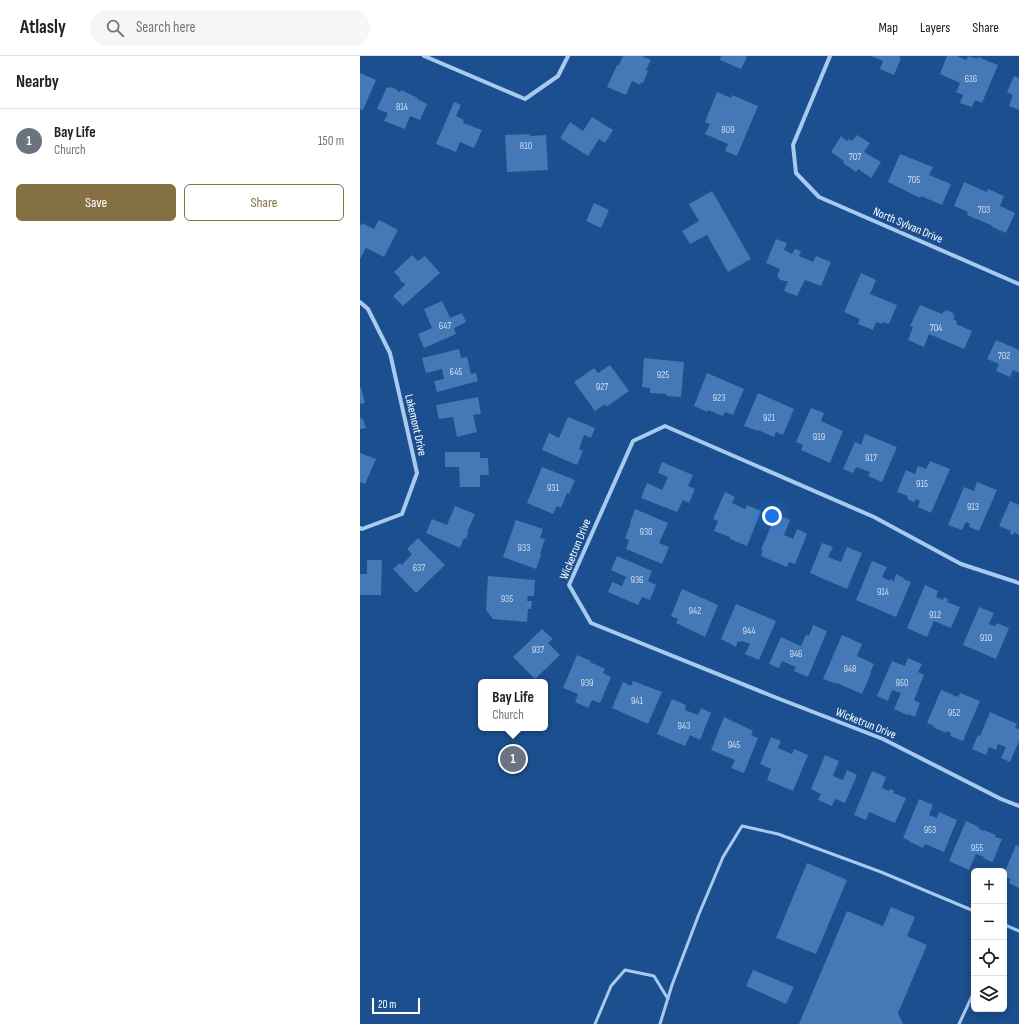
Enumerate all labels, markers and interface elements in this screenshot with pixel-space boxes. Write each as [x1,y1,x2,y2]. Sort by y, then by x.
search box [90,10,370,46]
text: Atlasly [20,16,66,39]
icon: search [104,17,126,39]
text: Search here [136,18,196,37]
text: Map [878,19,898,36]
text: Layers [920,19,950,36]
text: Share [972,19,999,36]
text: Nearby [16,72,59,92]
house number: 616 [965,73,977,85]
house number: 814 [396,101,408,113]
text: Bay Life [54,123,96,142]
house number: 809 [721,124,735,136]
text: 1 [26,133,32,149]
text: 150 m [318,133,344,149]
house number: 810 [520,140,532,152]
text: Church [54,142,86,158]
house number: 707 [849,151,861,163]
house number: 705 [908,174,920,186]
button: Save [16,184,176,221]
button: Share [184,184,344,221]
street label: North Sylvan Drive [871,204,945,247]
house number: 703 [978,204,990,216]
house number: 647 [439,320,451,332]
house number: 704 [930,322,942,334]
house number: 702 [998,350,1010,362]
house number: 645 [450,366,462,378]
house number: 925 [657,369,669,381]
house number: 927 [596,381,608,393]
house number: 923 [713,392,725,404]
street label: Lakemont Drive [401,393,430,458]
house number: 921 [763,412,776,424]
house number: 919 [813,431,825,443]
house number: 917 [865,452,877,464]
house number: 915 [916,478,928,490]
house number: 931 [547,482,560,494]
house number: 913 [967,501,979,513]
your location [762,506,782,526]
street label: Wicketrun Drive [556,516,594,582]
house number: 930 [639,526,653,538]
house number: 933 [518,542,530,554]
house number: 637 [413,562,425,574]
house number: 936 [631,574,644,586]
house number: 914 [877,586,889,598]
house number: 935 [501,593,513,605]
house number: 942 [689,605,701,617]
house number: 912 [929,609,941,621]
house number: 944 [743,625,755,637]
house number: 910 [980,632,992,644]
house number: 937 [532,644,544,656]
house number: 946 [790,648,803,660]
house number: 948 [843,663,857,675]
house number: 939 [580,677,594,689]
house number: 950 [896,677,908,689]
popup [478,679,548,731]
text: Bay Life [492,688,534,707]
house number: 941 [631,695,644,707]
street label: Wicketrun Drive [833,704,899,742]
text: Church [492,707,524,723]
house number: 952 [948,707,960,719]
house number: 943 [678,720,690,732]
house number: 945 [728,739,740,751]
pin: 1 [500,744,526,774]
house number: 953 [924,824,936,836]
house number: 955 [971,842,983,854]
map controls [971,868,1007,1012]
button: + [971,868,1007,904]
button: − [971,904,1007,940]
button: locate [971,940,1007,976]
button: layers [971,976,1007,1012]
scale bar [372,996,420,1015]
text: 20 m [378,998,396,1011]

